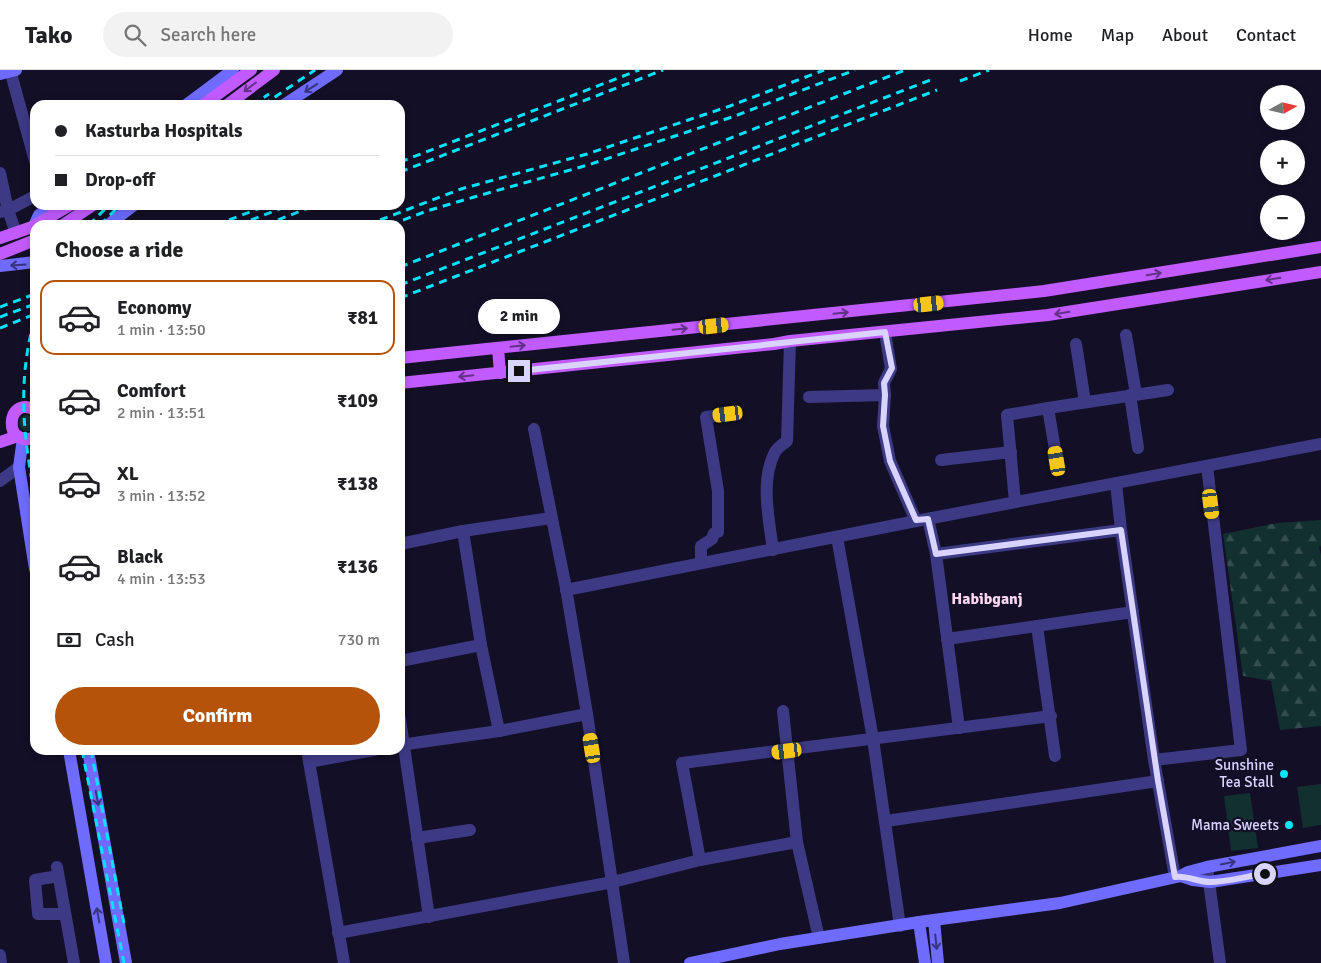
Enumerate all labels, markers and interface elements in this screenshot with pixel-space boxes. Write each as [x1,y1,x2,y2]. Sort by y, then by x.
search box [103,12,453,57]
text: Tako [25,20,73,50]
icon: search [121,21,149,49]
text: Search here [161,23,256,47]
text: Home [1028,24,1073,46]
text: Map [1101,24,1134,46]
text: About [1162,24,1208,46]
text: Contact [1236,24,1296,46]
one-way arrow [244,82,257,93]
one-way arrow [304,83,318,93]
north arrow [1260,85,1305,130]
map controls [1260,85,1305,240]
text: Kasturba Hospitals [85,119,243,143]
button: + [1260,140,1305,185]
text: Drop-off [85,168,155,192]
button: − [1260,195,1305,240]
text: Choose a ride [55,236,183,263]
one-way arrow [10,260,26,269]
one-way arrow [1146,268,1162,278]
one-way arrow [1265,275,1281,285]
icon: car [57,295,102,340]
car [913,295,944,313]
text: Economy [117,296,191,320]
callout: 2 min [478,298,560,334]
text: ₹81 [347,306,378,330]
text: 2 min [500,306,538,326]
one-way arrow [833,308,849,318]
one-way arrow [1054,308,1070,318]
car [698,317,729,335]
text: 1 min · 13:50 [117,320,206,340]
one-way arrow [671,325,687,334]
one-way arrow [510,341,526,351]
route end [508,360,530,382]
one-way arrow [458,371,474,381]
icon: car [57,378,102,423]
text: Comfort [117,379,186,403]
text: ₹109 [337,389,378,413]
text: 2 min · 13:51 [117,403,206,423]
car [712,405,743,423]
car [1047,445,1066,477]
icon: car [57,461,102,506]
text: XL [117,462,139,486]
text: ₹138 [337,472,378,496]
text: 3 min · 13:52 [117,486,206,506]
car [1201,488,1220,520]
icon: car [57,544,102,589]
text: Black [117,545,163,569]
text: ₹136 [337,555,378,579]
text: 4 min · 13:53 [117,569,206,589]
district label: Habibganj [951,589,1023,609]
icon: cash [55,626,83,654]
text: Cash [95,628,135,652]
text: 730 m [338,630,380,650]
button: Confirm [55,687,380,745]
car [582,732,601,764]
car [771,742,802,760]
place label: Sunshine Tea Stall [1215,756,1274,791]
marker: Sunshine Tea Stall [1278,768,1290,780]
one-way arrow [92,790,102,806]
place label: Mama Sweets [1191,816,1279,834]
marker: Mama Sweets [1283,819,1295,831]
one-way arrow [1219,857,1235,867]
route start [1254,863,1276,885]
one-way arrow [92,907,102,923]
one-way arrow [931,933,941,949]

